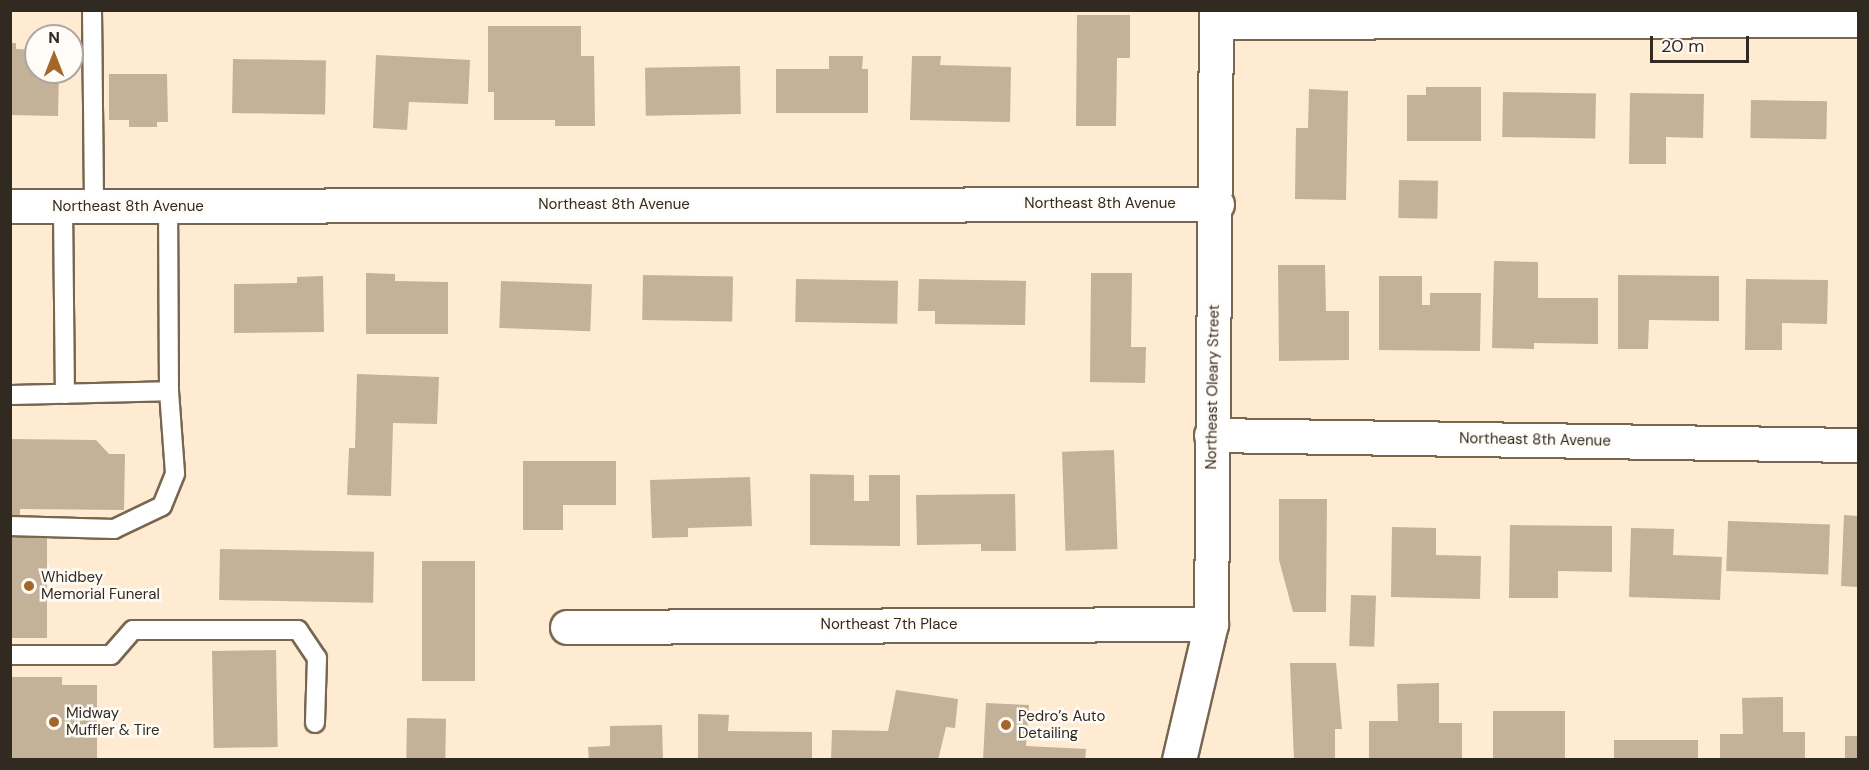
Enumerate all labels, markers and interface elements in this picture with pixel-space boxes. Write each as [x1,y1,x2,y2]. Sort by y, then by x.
north arrow [24,24,84,84]
scale bar [1653,24,1752,62]
text: N [48,27,60,48]
text: 20 m [1661,34,1704,58]
street label: Northeast 8th Avenue [1024,195,1176,213]
street label: Northeast 8th Avenue [538,196,690,214]
street label: Northeast 8th Avenue [52,198,204,216]
street label: Northeast Oleary Street [1203,304,1223,470]
street label: Northeast 8th Avenue [1459,430,1611,450]
place label: Whidbey Memorial Funeral [41,568,160,603]
marker: Whidbey Memorial Funeral [22,579,36,593]
street label: Northeast 7th Place [821,616,957,634]
place label: Midway Muffler & Tire [66,704,160,739]
place label: Pedro’s Auto Detailing [1018,707,1105,742]
marker: Midway Muffler & Tire [47,715,61,729]
marker: Pedro’s Auto Detailing [999,718,1013,732]

